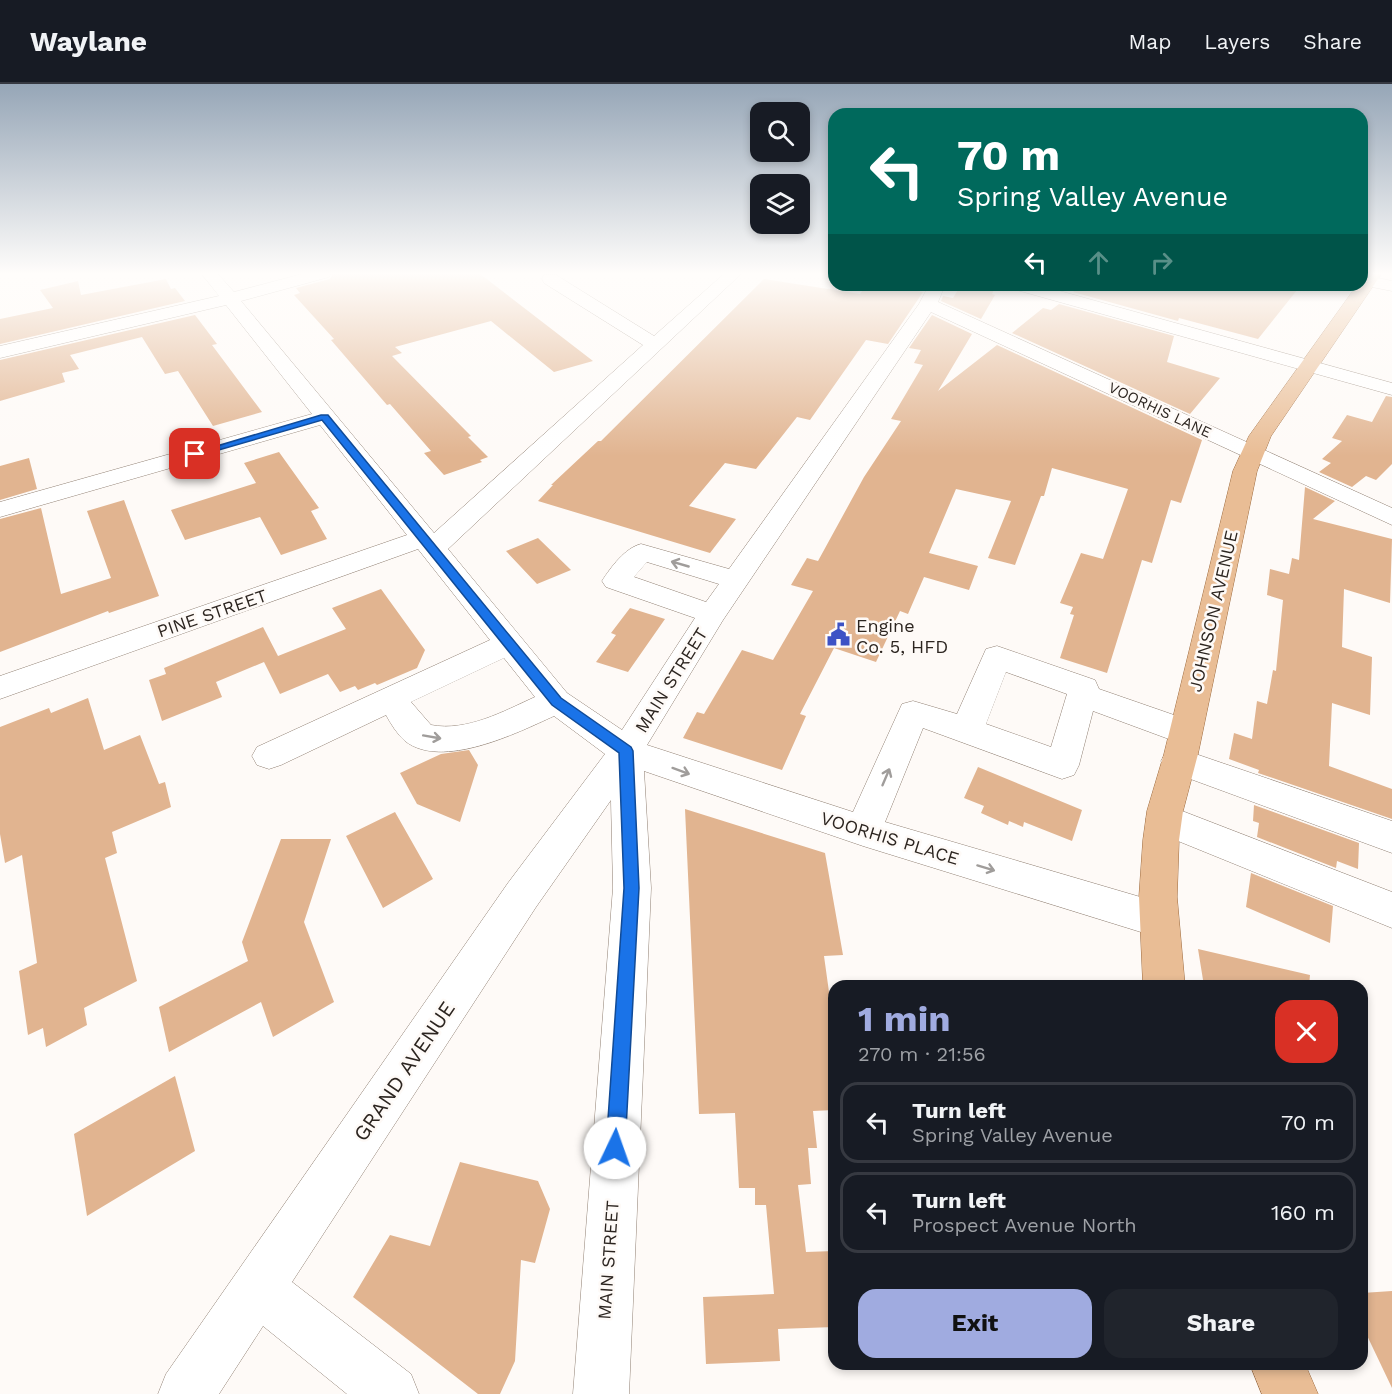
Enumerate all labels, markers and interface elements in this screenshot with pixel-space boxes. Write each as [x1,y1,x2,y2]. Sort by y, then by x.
text: Waylane [30,25,147,58]
text: Map [1128,29,1171,54]
text: Layers [1204,29,1270,54]
text: Share [1303,29,1362,54]
map controls [750,102,810,234]
button: search [750,102,810,162]
text: 70 m [957,131,1060,180]
icon: left [858,132,936,210]
button: layers [750,174,810,234]
text: Spring Valley Avenue [957,181,1228,213]
icon: left [1019,246,1052,279]
icon: ahead [1082,246,1115,279]
icon: right [1145,246,1178,279]
street label: VOORHIS LANE [1106,378,1214,442]
pin [169,428,220,479]
icon: arrive [178,437,211,470]
street label: JOHNSON AVENUE [1184,528,1242,694]
one-way arrow [671,558,690,569]
street label: PINE STREET [154,584,270,642]
place label: Engine Co. 5, HFD [856,615,948,657]
public building icon: Engine Co. 5, HFD [825,622,851,648]
street label: MAIN STREET [630,624,712,736]
one-way arrow [422,732,441,743]
one-way arrow [671,766,690,777]
one-way arrow [881,768,892,787]
street label: VOORHIS PLACE [818,807,962,869]
one-way arrow [977,863,996,874]
street label: GRAND AVENUE [348,996,460,1146]
text: 1 min [858,998,950,1040]
button: close [1275,1000,1338,1063]
text: 270 m · 21:56 [858,1042,986,1066]
text: Turn left [912,1098,1006,1123]
icon: left [861,1106,894,1139]
text: 70 m [1281,1110,1335,1135]
position arrow [583,1116,647,1180]
text: Spring Valley Avenue [912,1123,1113,1147]
text: Turn left [912,1188,1006,1213]
icon: left [861,1196,894,1229]
street label: MAIN STREET [593,1199,623,1320]
text: 160 m [1271,1200,1335,1225]
text: Prospect Avenue North [912,1213,1137,1237]
button: Exit [858,1289,1092,1358]
button: Share [1104,1289,1338,1358]

